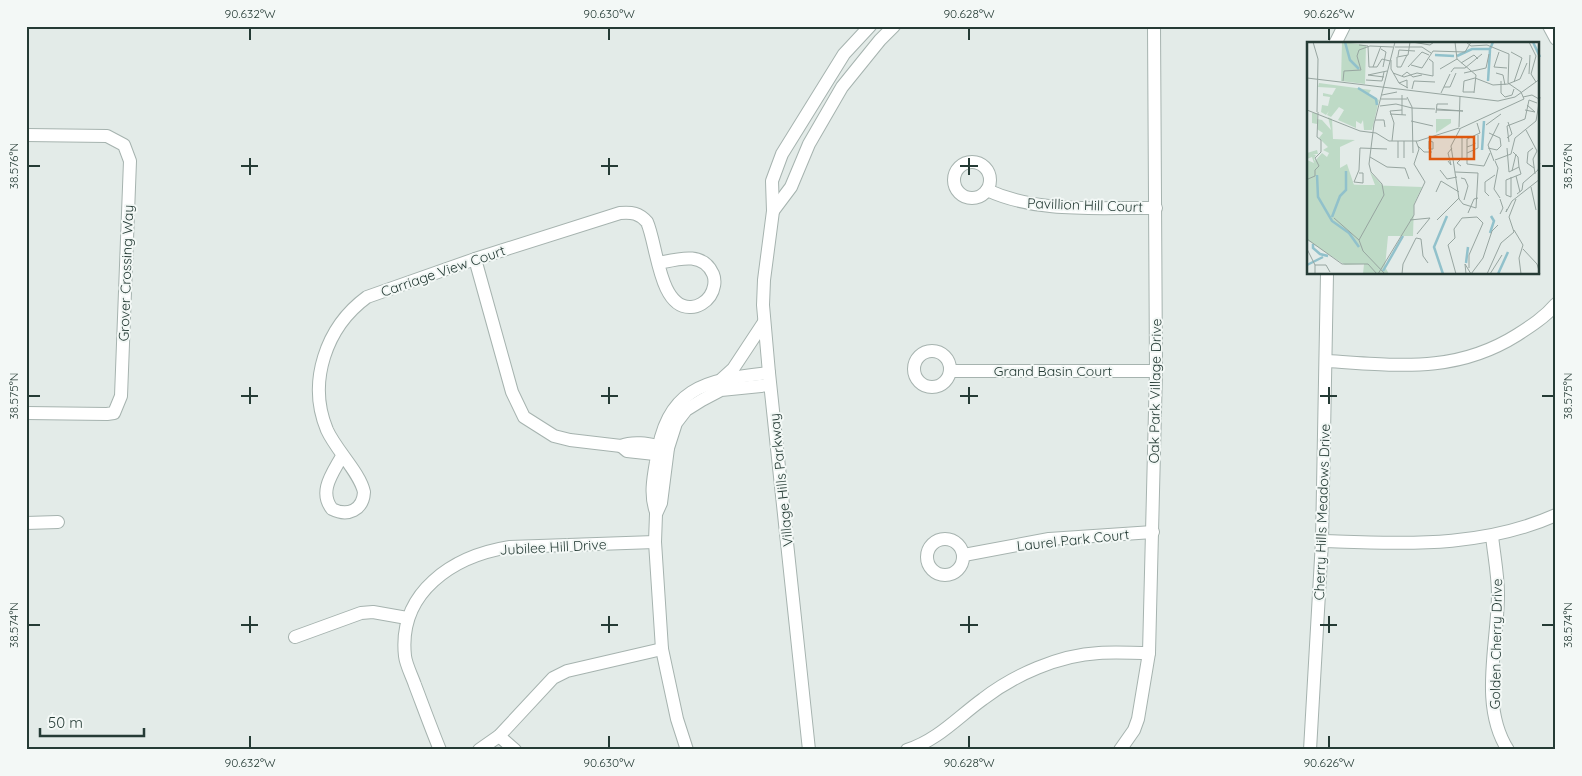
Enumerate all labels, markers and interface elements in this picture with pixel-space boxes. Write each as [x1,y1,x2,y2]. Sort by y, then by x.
text: 90.632°W [225,6,276,21]
text: 90.630°W [583,6,635,21]
text: 90.628°W [943,6,995,21]
text: 90.626°W [1303,6,1355,21]
inset map [1307,42,1540,275]
text: 38.576°N [6,143,21,189]
text: 38.576°N [1560,143,1575,189]
street label: Pavillion Hill Court [1027,194,1143,216]
street label: Grover Crossing Way [115,204,137,342]
street label: Carriage View Court [378,241,508,301]
street label: Oak Park Village Drive [1145,318,1165,464]
street label: Grand Basin Court [994,362,1113,380]
text: 38.575°N [6,373,21,419]
text: 38.575°N [1560,373,1575,419]
street label: Village Hills Parkway [765,412,797,548]
street label: Cherry Hills Meadows Drive [1310,423,1334,601]
street label: Laurel Park Court [1016,525,1130,555]
street label: Jubilee Hill Drive [499,535,607,559]
street label: Golden Cherry Drive [1486,578,1506,710]
text: 38.574°N [6,602,21,648]
text: 38.574°N [1560,602,1575,648]
scale bar [40,706,144,738]
text: 50 m [48,713,83,732]
text: 90.632°W [225,755,276,770]
text: 90.630°W [583,755,635,770]
text: 90.628°W [943,755,995,770]
text: 90.626°W [1303,755,1355,770]

